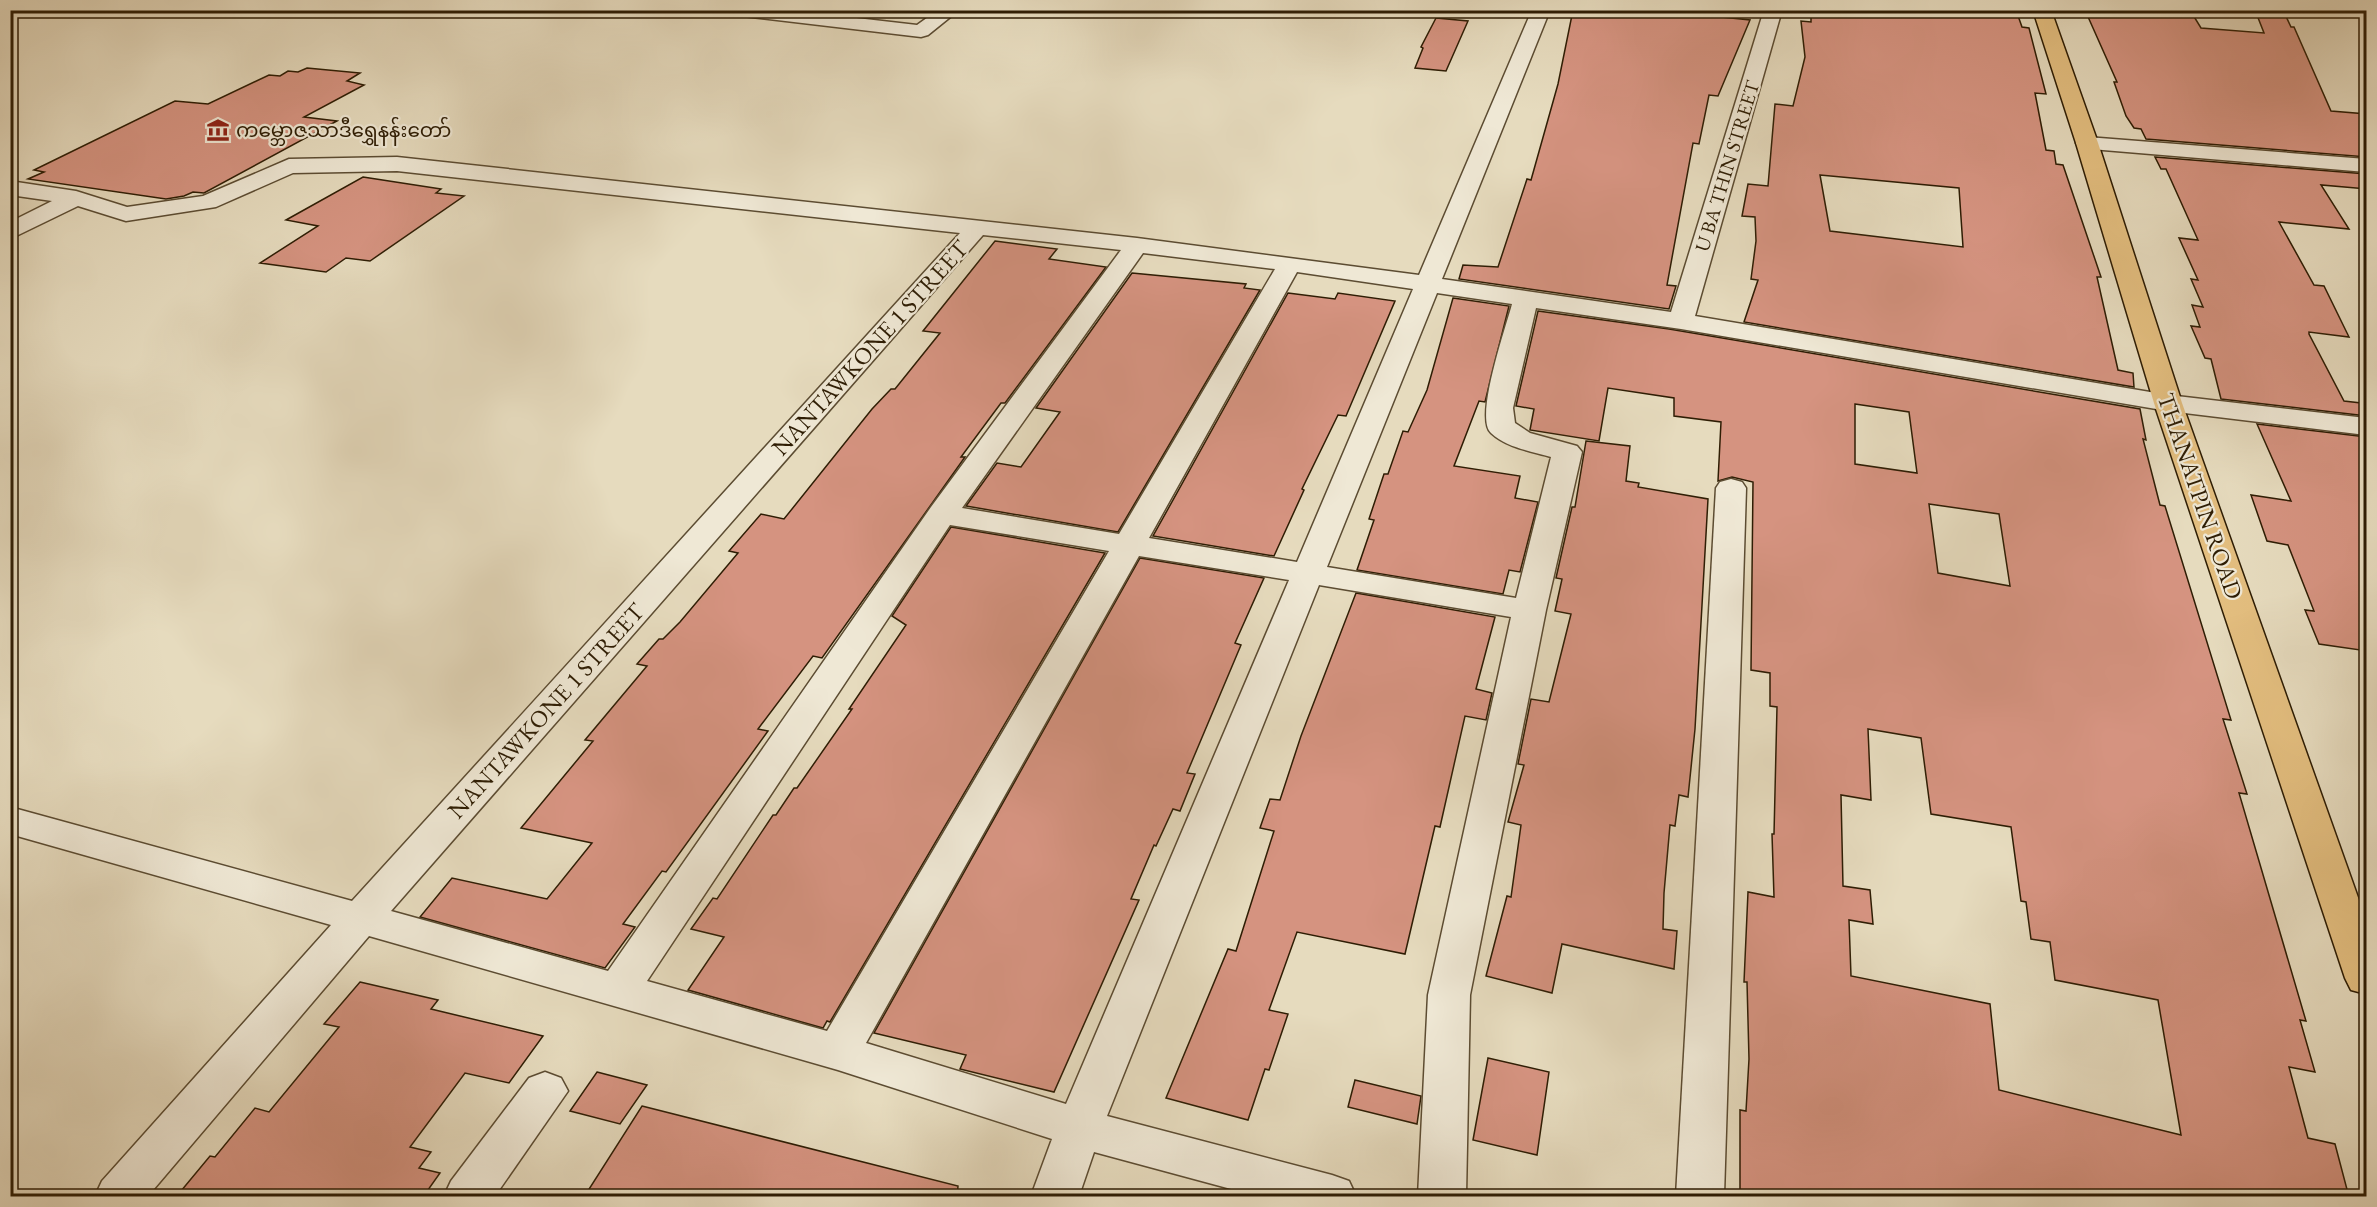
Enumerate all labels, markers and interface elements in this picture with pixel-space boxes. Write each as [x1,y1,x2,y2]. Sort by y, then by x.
street label: U BA THIN STREET [1689,77,1766,255]
place label: ကမ္ဘောဇသာဒီရွှေနန်းတော် [236,116,451,146]
museum icon: ကမ္ဘောဇသာဒီရွှေနန်းတော် [205,117,231,143]
street label: NANTAWKONE 1 STREET [765,233,975,462]
street label: THANATPIN ROAD [2151,389,2250,603]
street label: NANTAWKONE 1 STREET [441,596,651,825]

